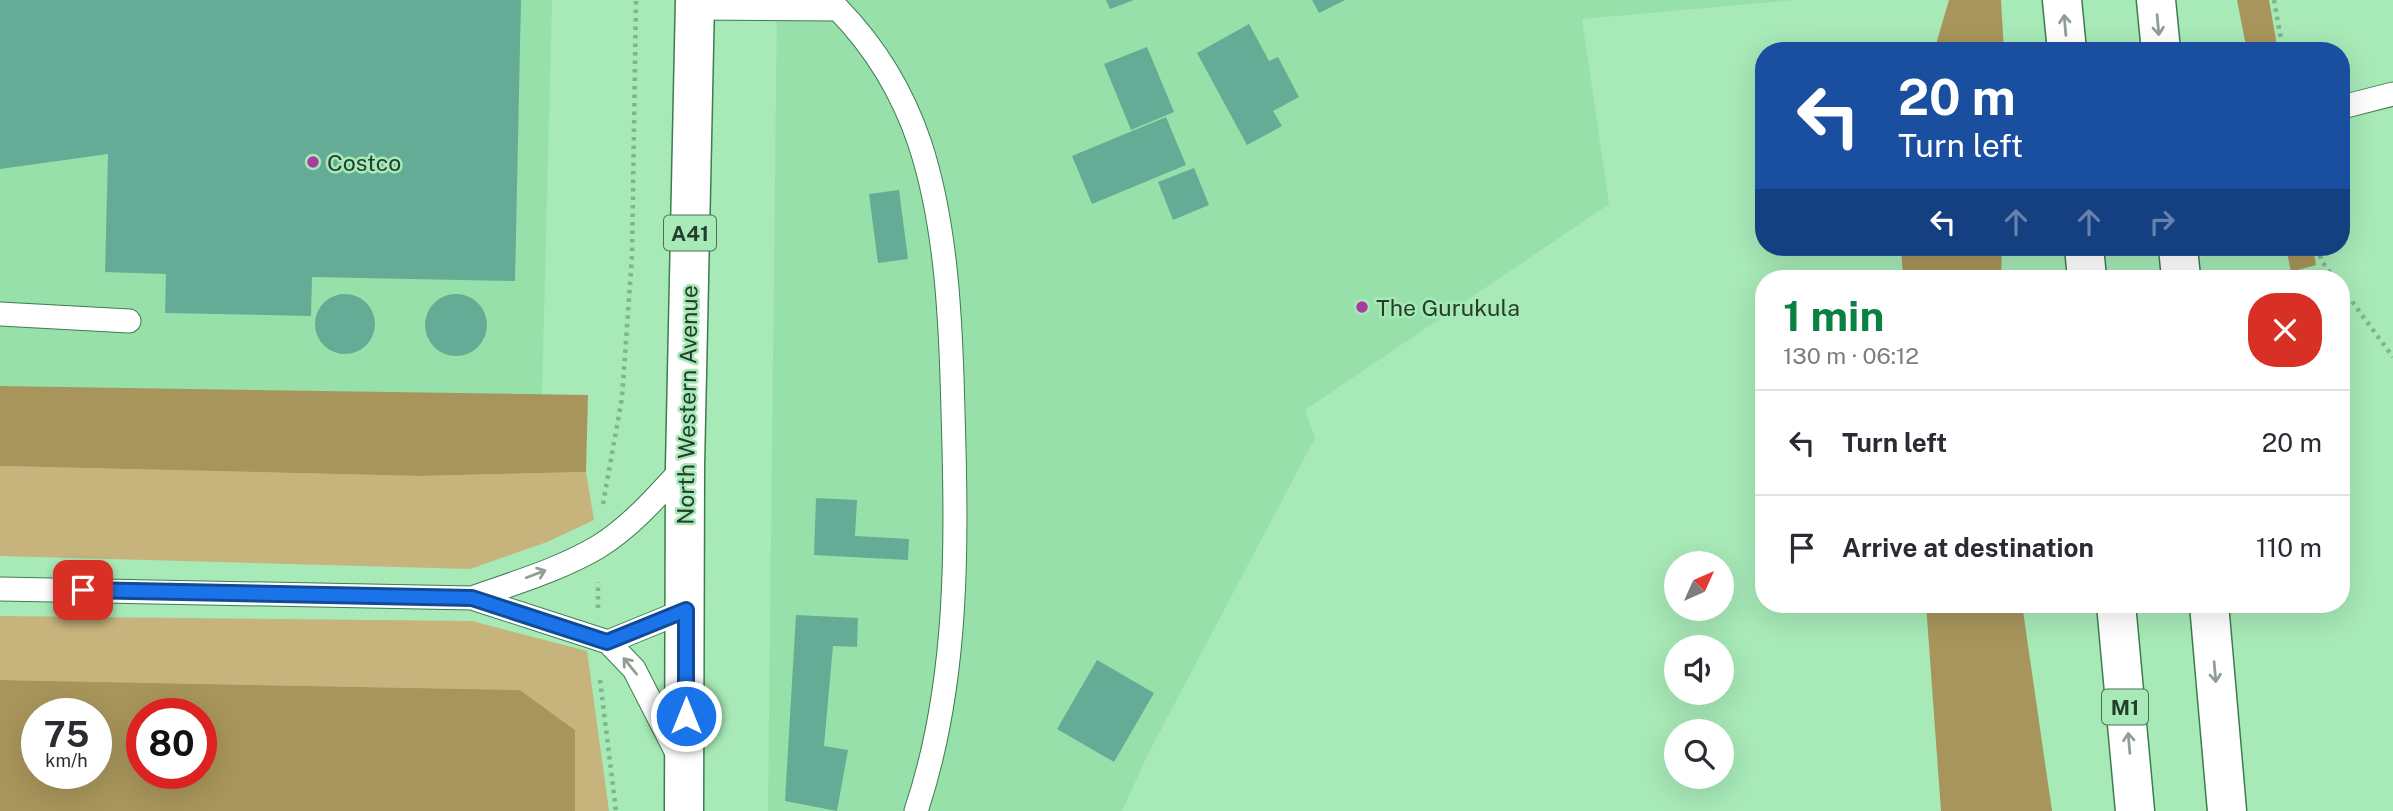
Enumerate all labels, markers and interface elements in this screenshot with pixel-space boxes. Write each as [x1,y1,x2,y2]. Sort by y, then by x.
one-way arrow [2152,14,2165,36]
one-way arrow [2058,15,2071,37]
text: 20 m [1898,68,2016,126]
icon: left [1783,70,1874,161]
text: Turn left [1898,127,2023,164]
place label: Costco [327,149,401,176]
marker: Costco [305,154,321,170]
icon: left [1924,203,1962,241]
icon: ahead [1997,203,2035,241]
icon: ahead [2070,203,2108,241]
icon: right [2143,203,2181,241]
road number: A41 [664,216,716,250]
street label: North Western Avenue [671,285,703,525]
text: 1 min [1783,291,1884,340]
button: close [2248,293,2322,367]
place label: The Gurukula [1376,294,1520,321]
marker: The Gurukula [1354,299,1370,315]
text: 130 m · 06:12 [1783,342,1919,369]
icon: left [1783,424,1821,462]
text: Turn left [1842,427,1947,458]
text: 20 m [2262,427,2322,458]
icon: arrive [1783,529,1821,567]
text: Arrive at destination [1842,532,2094,563]
text: 110 m [2256,532,2322,563]
north arrow [1664,551,1734,621]
map controls [1664,551,1734,789]
pin [53,560,113,620]
one-way arrow [525,567,547,580]
icon: arrive [64,571,102,609]
button: sound [1664,635,1734,705]
one-way arrow [623,657,639,675]
one-way arrow [2209,660,2222,683]
position arrow [649,679,723,753]
road number: M1 [2102,690,2148,724]
speed limit sign: 80 [126,698,217,789]
text: 75 [44,714,89,755]
button: search [1664,719,1734,789]
one-way arrow [2122,732,2135,755]
text: km/h [45,750,88,771]

